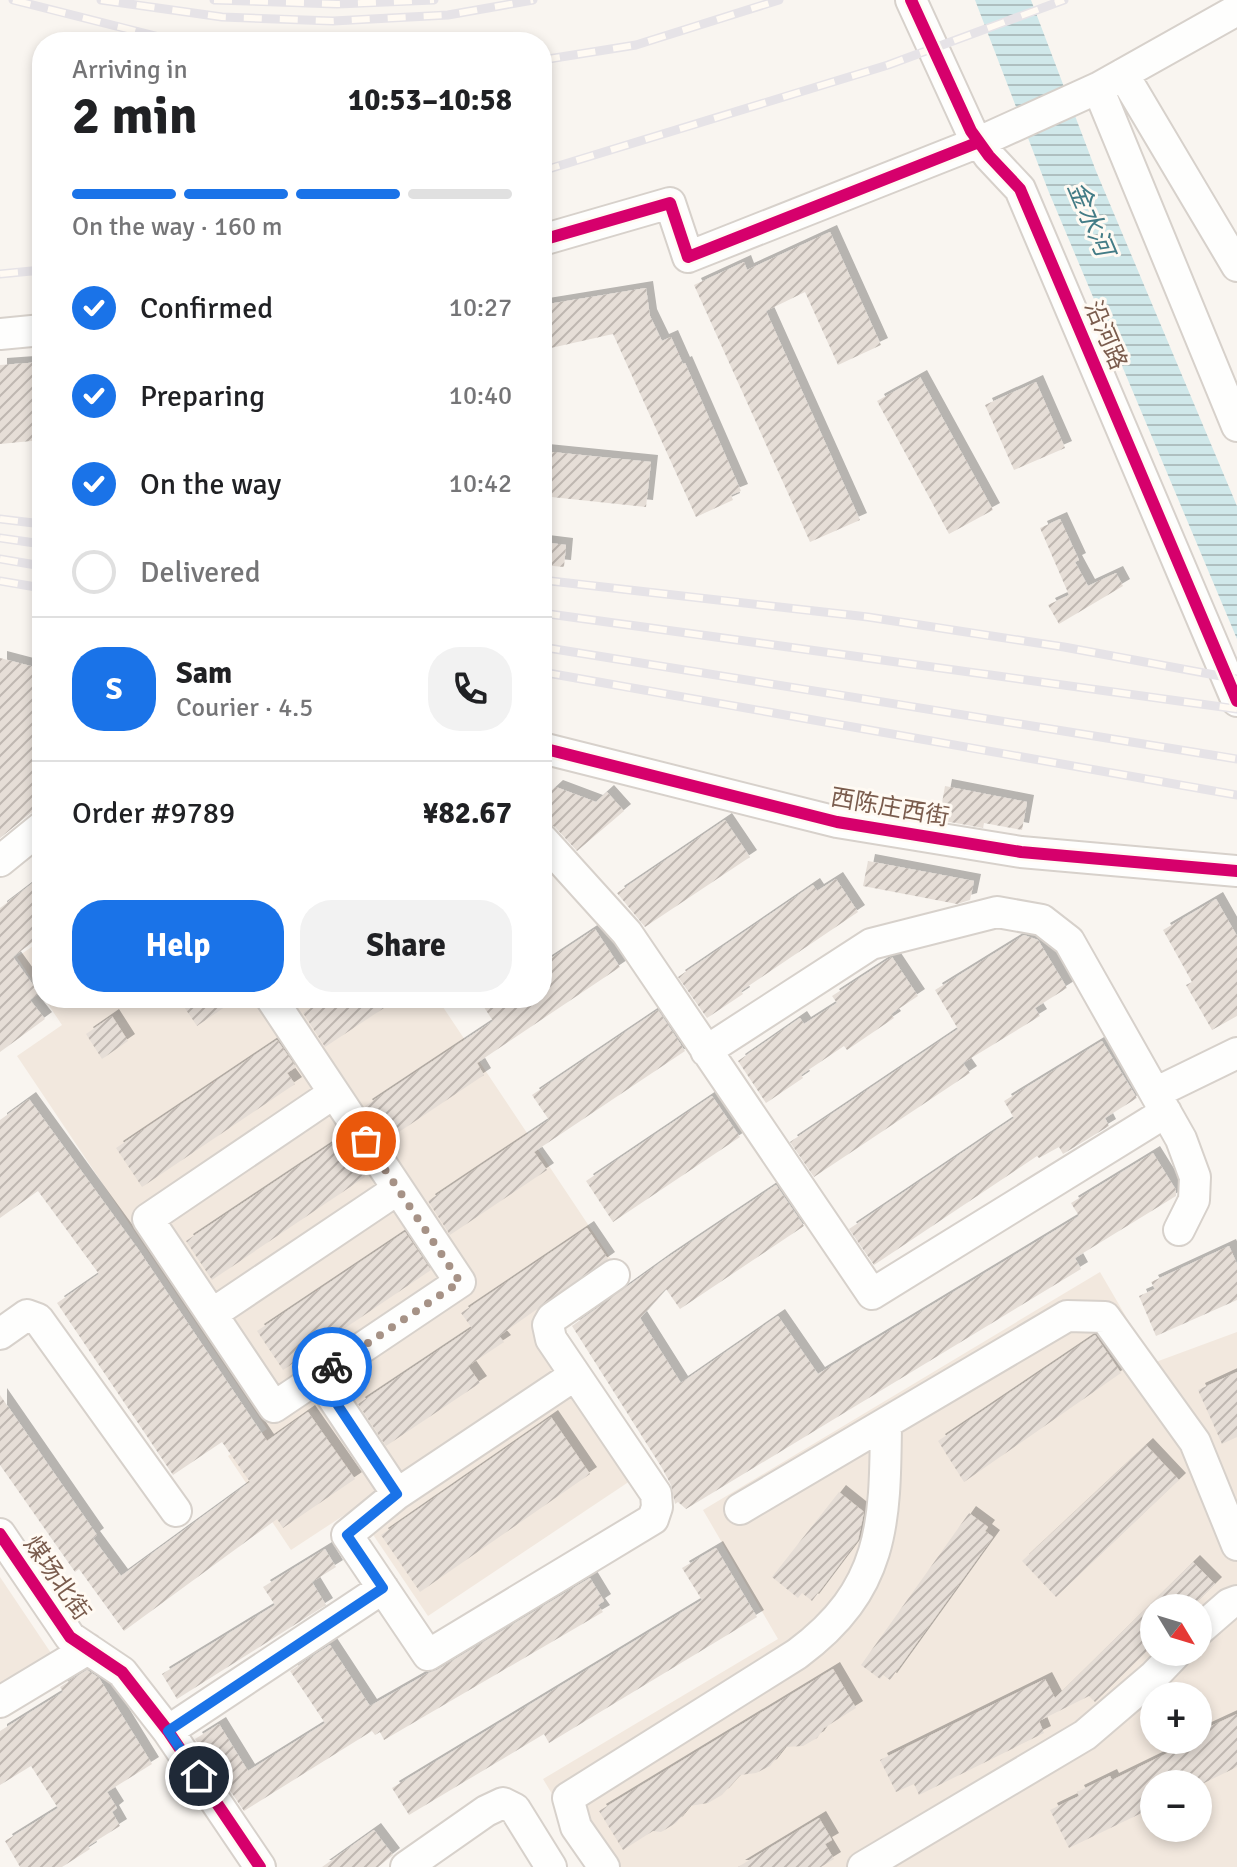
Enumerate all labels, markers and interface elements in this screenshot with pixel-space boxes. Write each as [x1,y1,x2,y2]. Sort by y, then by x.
text: Arriving in [72,54,188,86]
text: 10:53–10:58 [348,82,512,119]
text: 2 min [72,84,198,148]
water label: 金水河 [1060,177,1122,266]
text: On the way · 160 m [72,211,282,243]
icon: check [72,286,116,330]
text: Confirmed [140,290,273,327]
text: 10:27 [449,292,512,324]
street label: 沿河路 [1078,296,1134,374]
icon: check [72,374,116,418]
text: Preparing [140,378,265,415]
text: 10:40 [449,380,512,412]
icon: check [72,462,116,506]
text: On the way [140,466,281,503]
text: 10:42 [449,468,512,500]
text: Delivered [140,554,261,591]
button: phone [428,647,512,731]
text: Sam [176,655,232,692]
text: S [106,671,122,708]
text: Courier · 4.5 [176,692,313,724]
street label: 西陈庄西街 [828,782,952,832]
text: Order #9789 [72,795,235,832]
text: ¥82.67 [422,795,512,832]
button: Help [72,900,284,992]
button: Share [300,900,512,992]
pin [332,1107,400,1175]
icon: bag [344,1119,388,1163]
courier [292,1327,372,1407]
icon: bike [310,1345,354,1389]
street label: 煤场北街 [17,1530,97,1626]
north arrow [1140,1594,1212,1666]
map controls [1140,1594,1212,1842]
button: + [1140,1682,1212,1754]
pin [165,1742,233,1810]
icon: home [177,1754,221,1798]
button: − [1140,1770,1212,1842]

